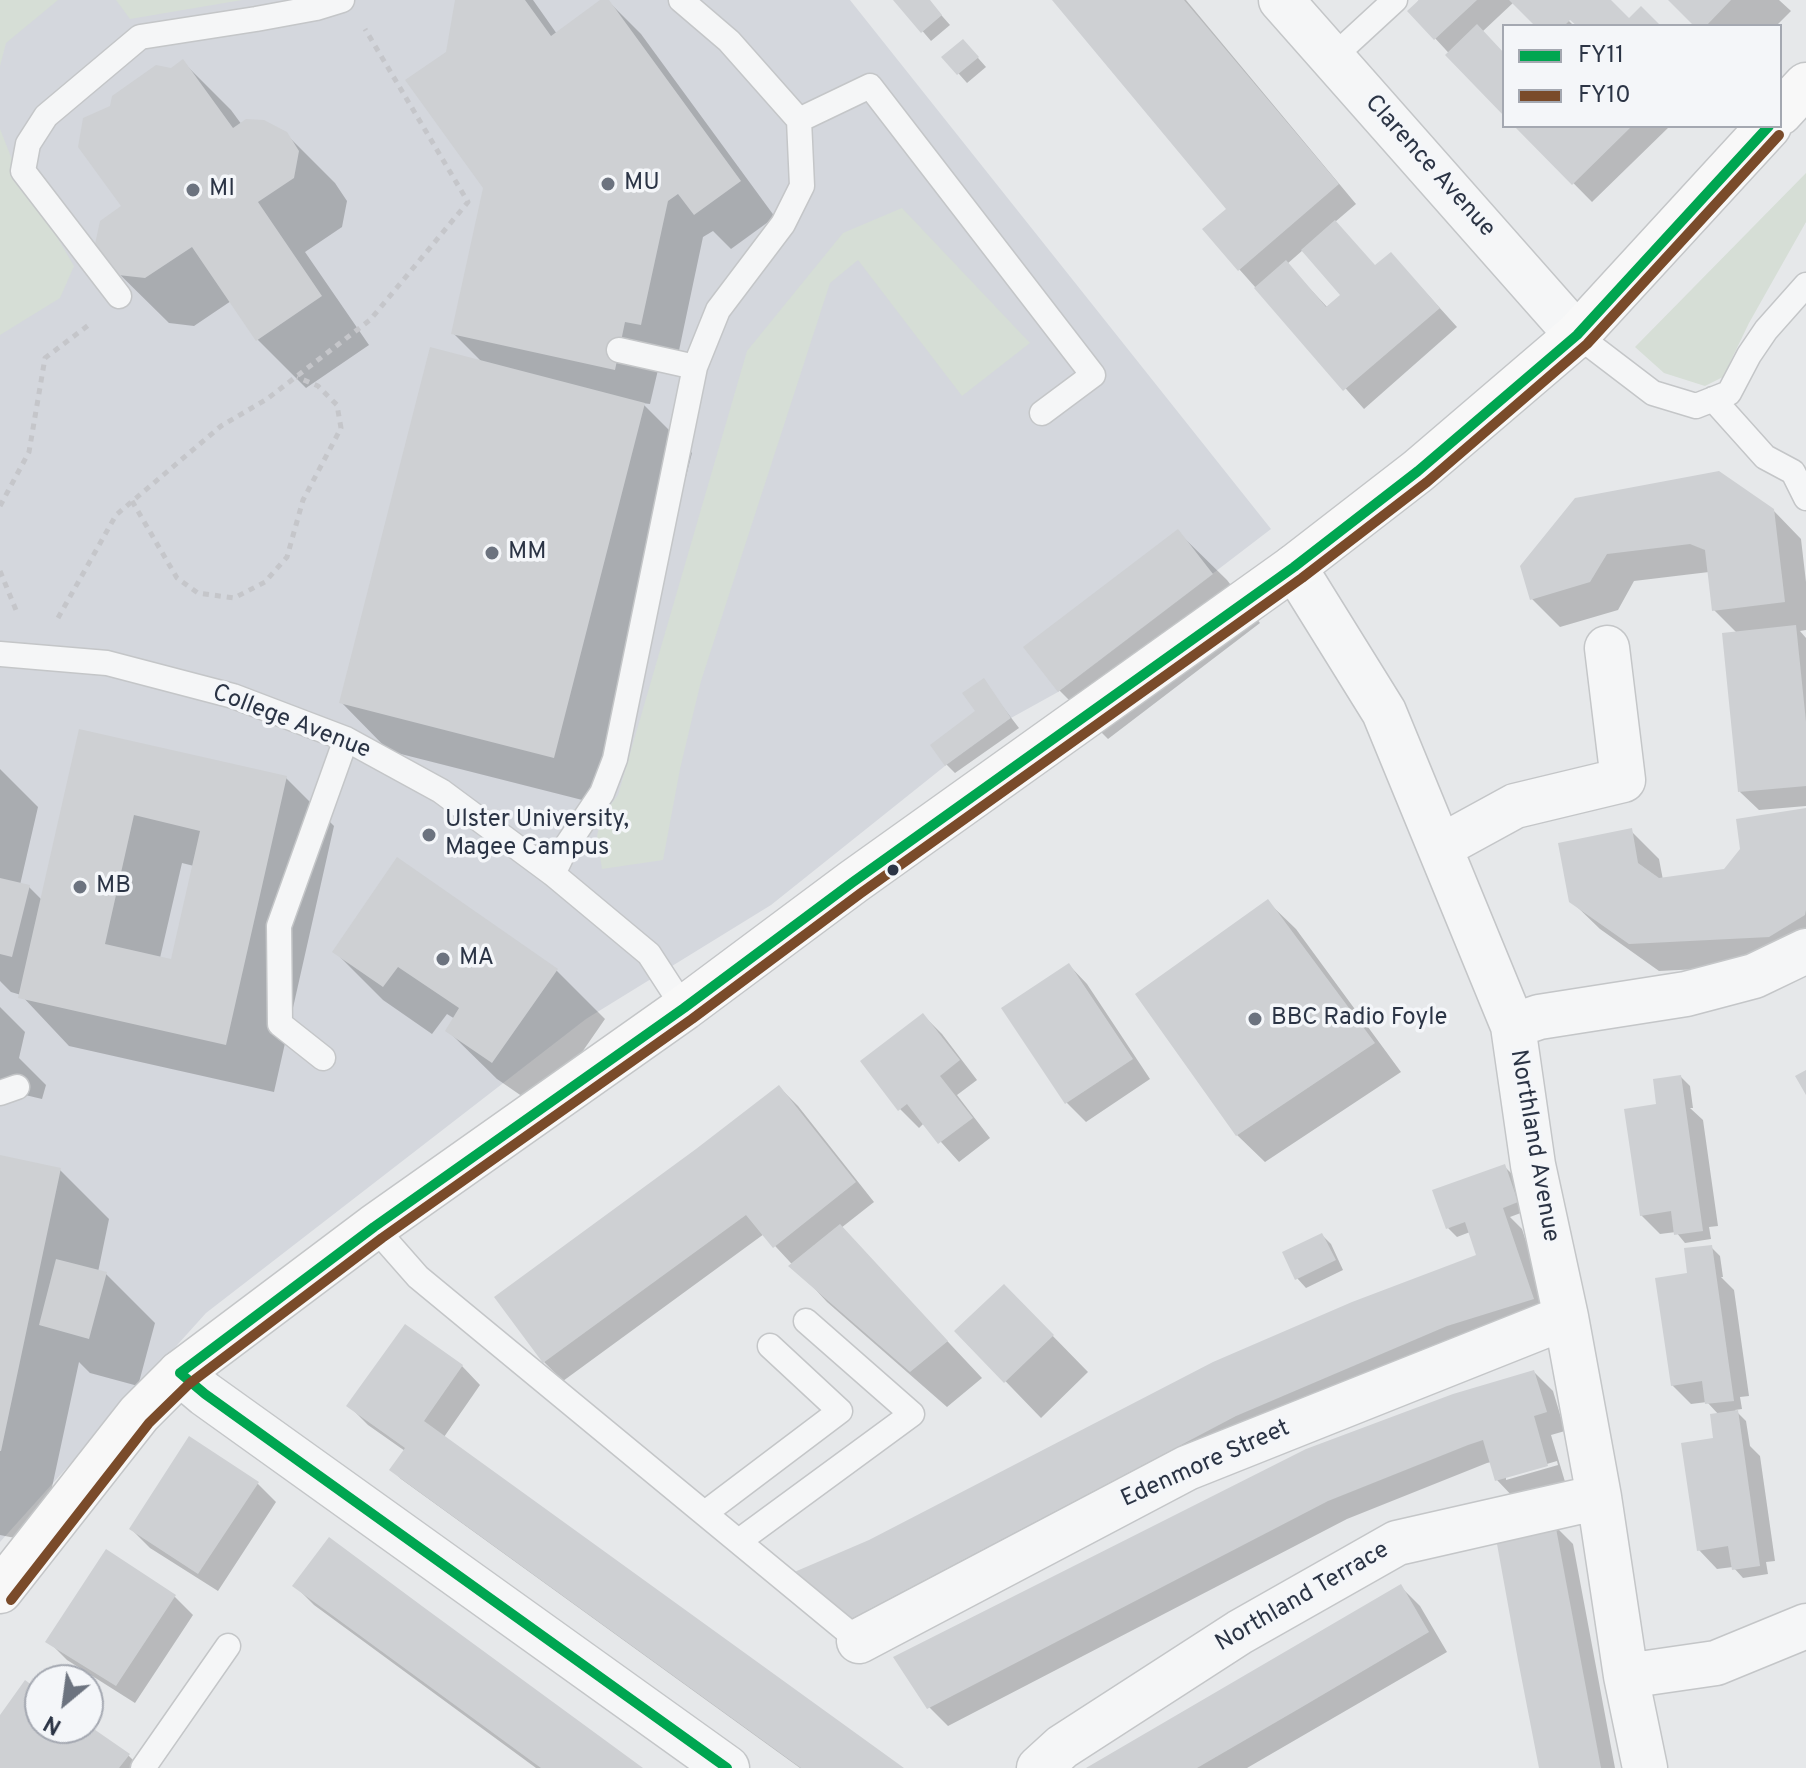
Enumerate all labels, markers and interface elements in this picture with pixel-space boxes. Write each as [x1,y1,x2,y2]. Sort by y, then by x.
legend [1502,24,1782,128]
text: FY11 [1578,41,1624,71]
text: FY10 [1578,81,1631,111]
street label: Clarence Avenue [1358,90,1500,244]
place label: MU [624,170,660,198]
marker: MU [599,175,617,193]
place label: MI [209,176,235,204]
marker: MI [184,181,202,199]
place label: MM [508,539,546,567]
marker: MM [483,544,501,562]
street label: College Avenue [208,680,374,766]
place label: Ulster University, Magee Campus [445,807,629,863]
marker: Ulster University, Magee Campus [420,826,438,844]
unlabelled marker [885,862,901,878]
place label: MB [96,873,131,901]
marker: MB [71,878,89,896]
place label: MA [459,945,494,973]
marker: MA [434,950,452,968]
place label: BBC Radio Foyle [1271,1005,1447,1033]
marker: BBC Radio Foyle [1246,1010,1264,1028]
street label: Northland Avenue [1502,1048,1564,1244]
street label: Edenmore Street [1117,1415,1295,1515]
street label: Northland Terrace [1211,1537,1395,1659]
north arrow [24,1664,104,1744]
text: N [40,1708,67,1739]

